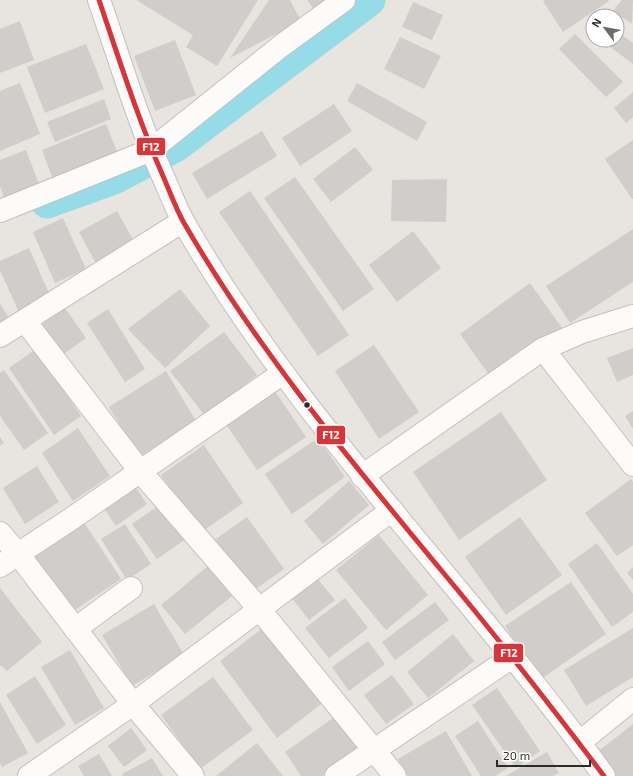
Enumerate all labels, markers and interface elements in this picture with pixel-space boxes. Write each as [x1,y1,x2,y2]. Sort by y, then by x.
north arrow [585,8,625,48]
text: N [588,16,604,29]
line badge: F12 [136,137,166,156]
text: F12 [142,140,160,153]
unlabelled marker [302,400,312,410]
line badge: F12 [316,425,346,445]
text: F12 [322,428,340,441]
line badge: F12 [493,643,524,663]
text: F12 [500,646,518,659]
scale bar [497,742,590,768]
text: 20 m [503,748,530,762]

